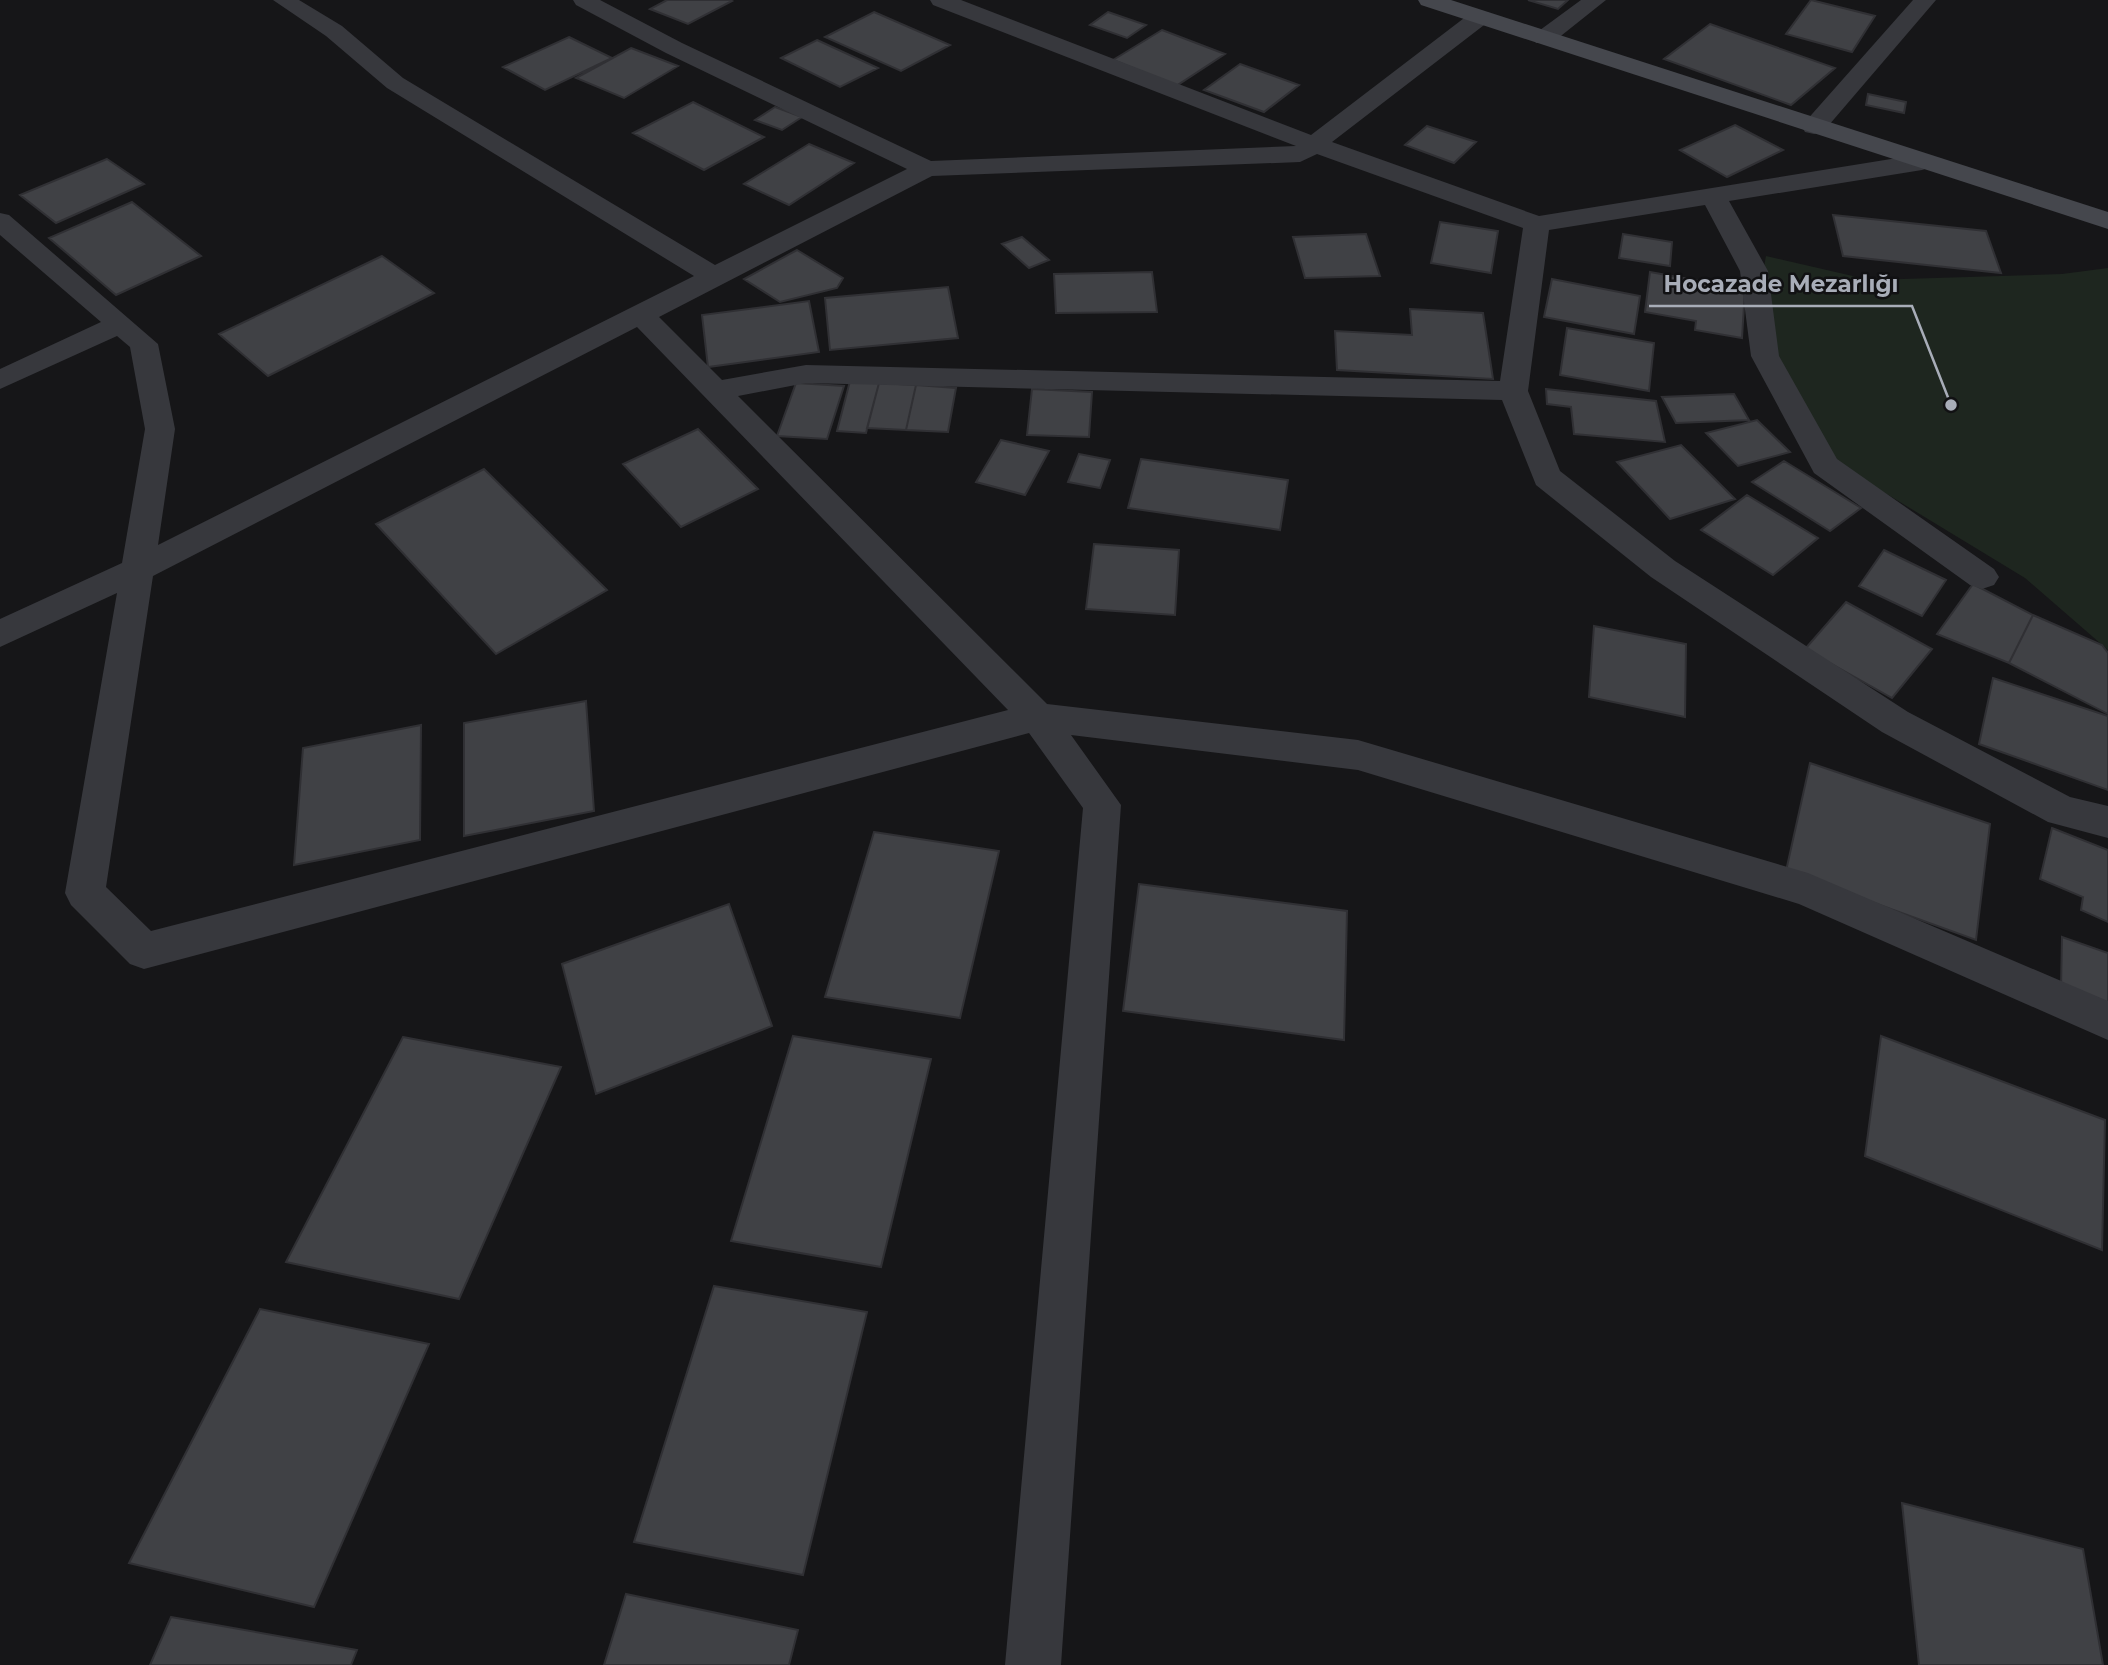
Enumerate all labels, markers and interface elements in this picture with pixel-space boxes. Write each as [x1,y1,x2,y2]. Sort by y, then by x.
callout: Hocazade Mezarlığı [1649,262,1912,306]
text: Hocazade Mezarlığı [1664,270,1898,298]

